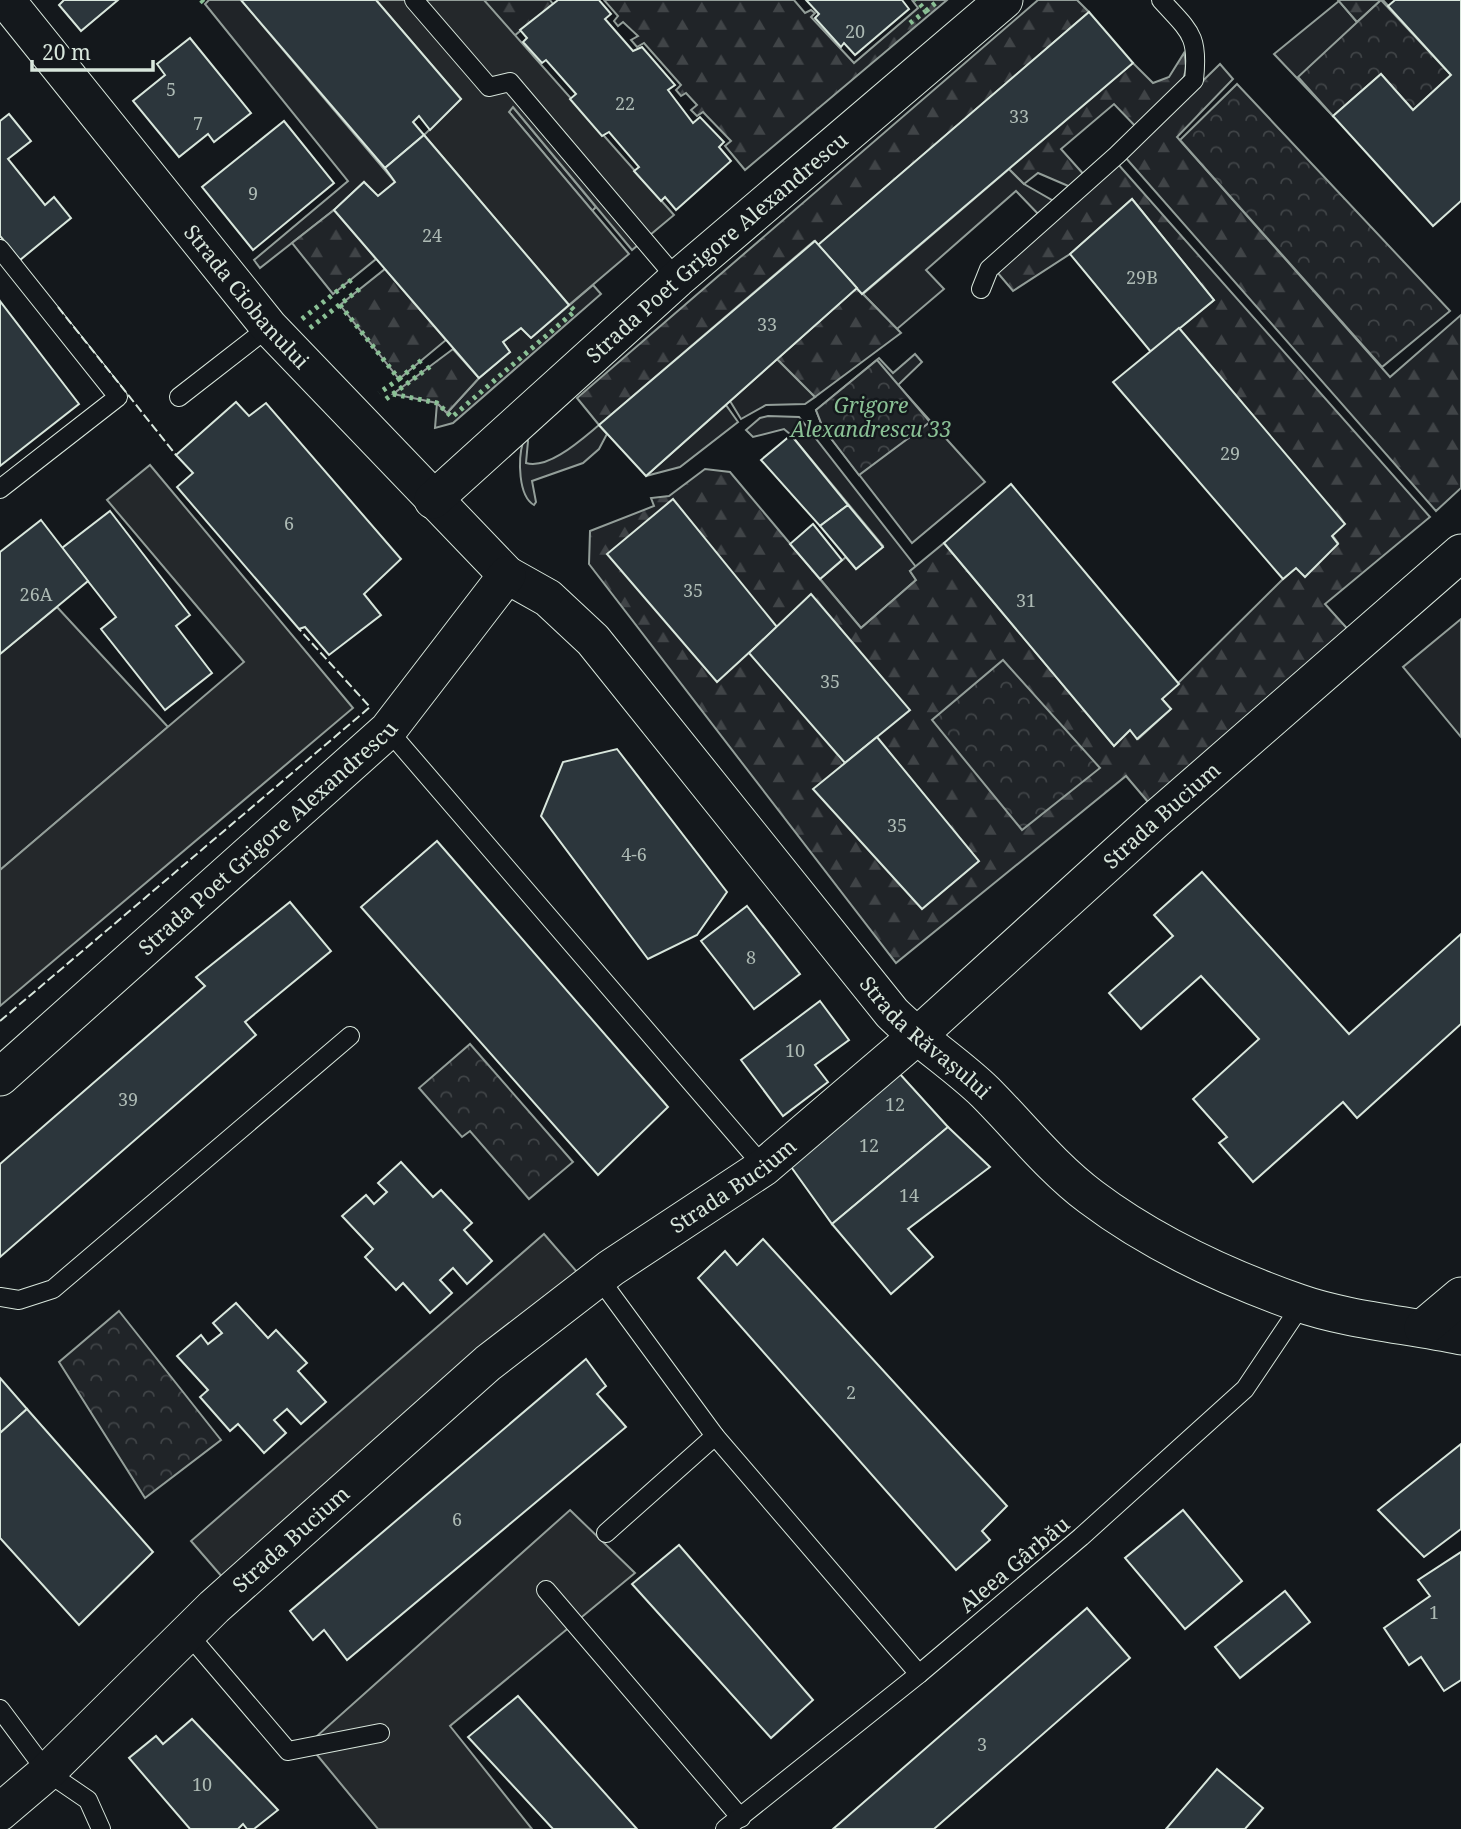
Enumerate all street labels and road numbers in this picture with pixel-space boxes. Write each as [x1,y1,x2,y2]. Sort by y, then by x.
street label: Strada Poet Grigore Alexandrescu [580,126,853,369]
street label: Strada Ciobanului [178,219,316,375]
street label: Strada Poet Grigore Alexandrescu [132,715,404,961]
street label: Strada Bucium [1097,756,1226,875]
street label: Strada Răvașului [854,970,998,1105]
street label: Strada Bucium [665,1132,802,1239]
street label: Strada Bucium [226,1479,355,1598]
street label: Aleea Gârbău [953,1510,1075,1618]

